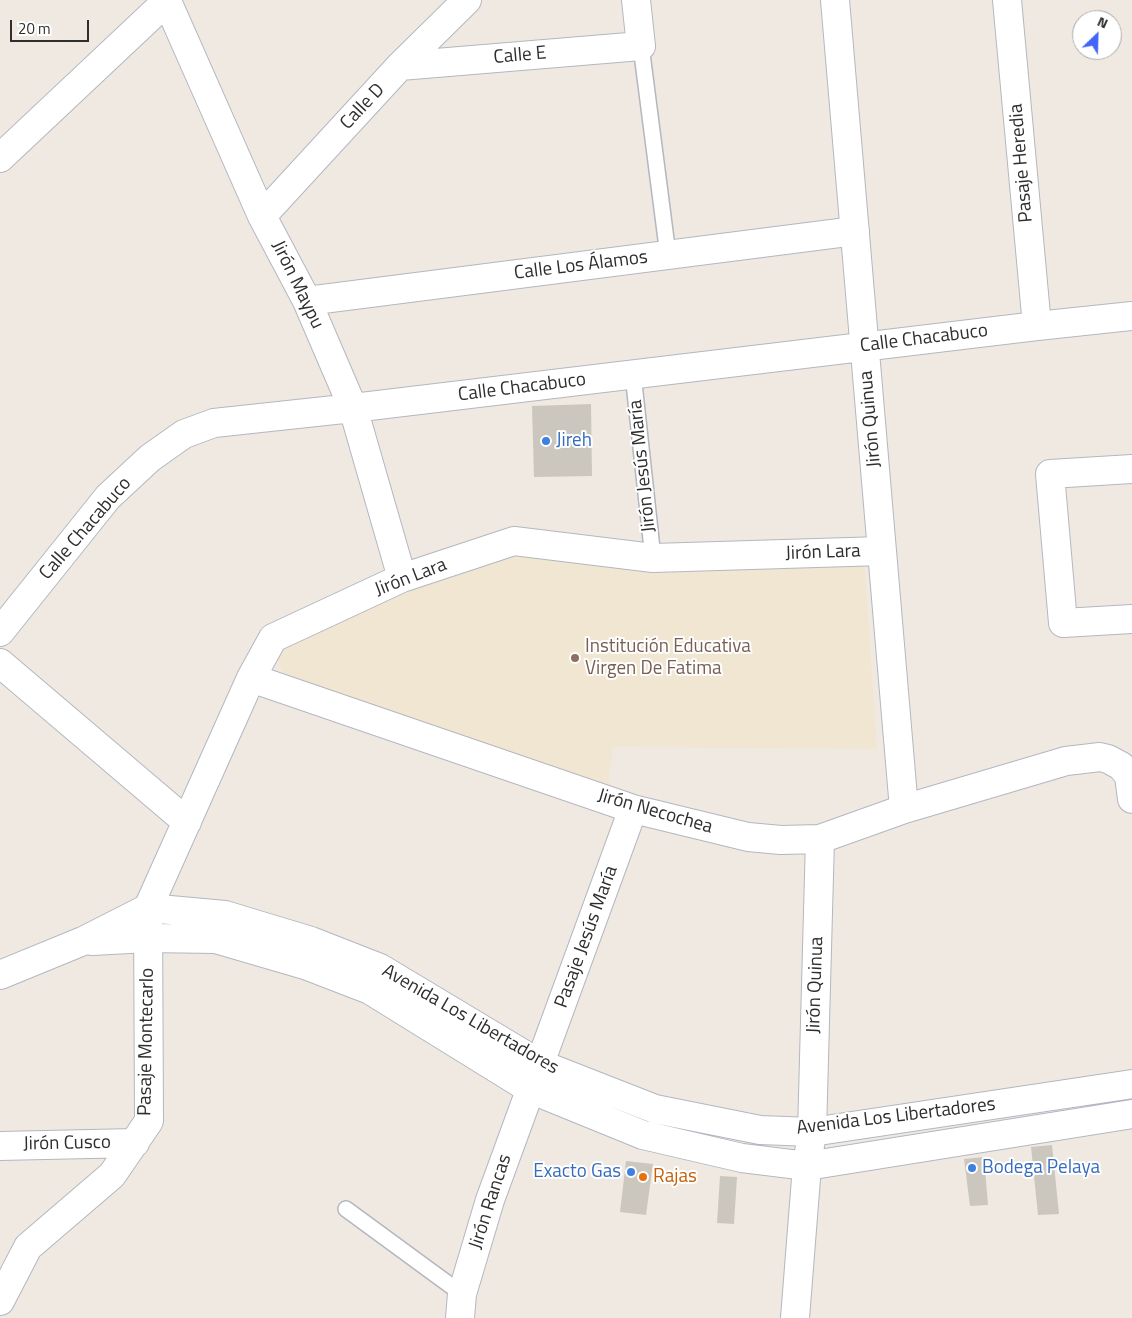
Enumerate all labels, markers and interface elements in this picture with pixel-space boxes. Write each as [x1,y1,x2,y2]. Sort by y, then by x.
scale bar [12,10,91,42]
north arrow [1072,10,1122,60]
text: N [1094,10,1112,33]
text: 20 m [18,17,51,40]
street label: Calle E [493,42,547,70]
street label: Calle D [336,79,390,135]
street label: Pasaje Heredia [1005,103,1039,223]
street label: Jirón Maypu [266,237,328,333]
street label: Calle Los Álamos [513,246,649,286]
street label: Calle Chacabuco [859,320,989,358]
street label: Calle Chacabuco [457,369,587,407]
street label: Jirón Quinua [855,370,887,468]
street label: Jirón Jesús María [625,399,661,533]
place label: Jireh [556,430,592,452]
marker: Jireh [540,435,552,447]
street label: Calle Chacabuco [35,473,137,585]
street label: Jirón Lara [785,540,861,566]
street label: Jirón Lara [372,554,450,602]
place label: Institución Educativa Virgen De Fatima [585,636,751,680]
marker: Institución Educativa Virgen De Fatima [569,652,581,664]
street label: Jirón Necochea [595,785,715,839]
street label: Pasaje Jesús María [551,863,623,1011]
street label: Jirón Quinua [803,936,829,1034]
street label: Avenida Los Libertadores [378,960,562,1080]
street label: Pasaje Montecarlo [134,968,160,1116]
street label: Avenida Los Libertadores [795,1093,997,1141]
street label: Jirón Cusco [23,1132,111,1156]
street label: Jirón Rancas [465,1152,517,1252]
place label: Bodega Pelaya [982,1157,1100,1179]
place label: Exacto Gas [533,1161,621,1183]
marker: Bodega Pelaya [966,1162,978,1174]
marker: Exacto Gas [625,1166,637,1178]
place label: Rajas [653,1166,697,1188]
marker: Rajas [637,1171,649,1183]

